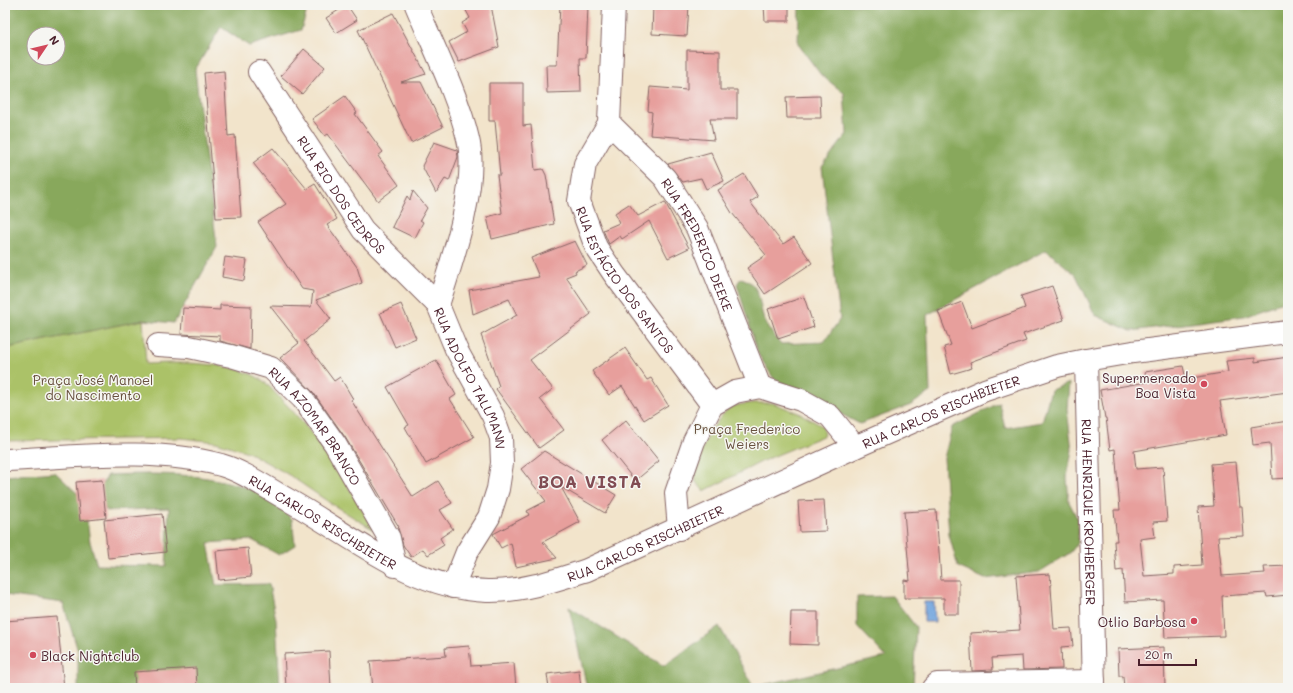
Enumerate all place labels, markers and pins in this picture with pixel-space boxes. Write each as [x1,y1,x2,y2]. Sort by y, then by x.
place label: Supermercado Boa Vista [1102,369,1196,401]
marker: Supermercado Boa Vista [1199,379,1209,389]
place label: Otlio Barbosa [1098,613,1186,630]
marker: Otlio Barbosa [1189,616,1199,626]
place label: Black Nightclub [41,647,140,664]
marker: Black Nightclub [28,650,38,660]

